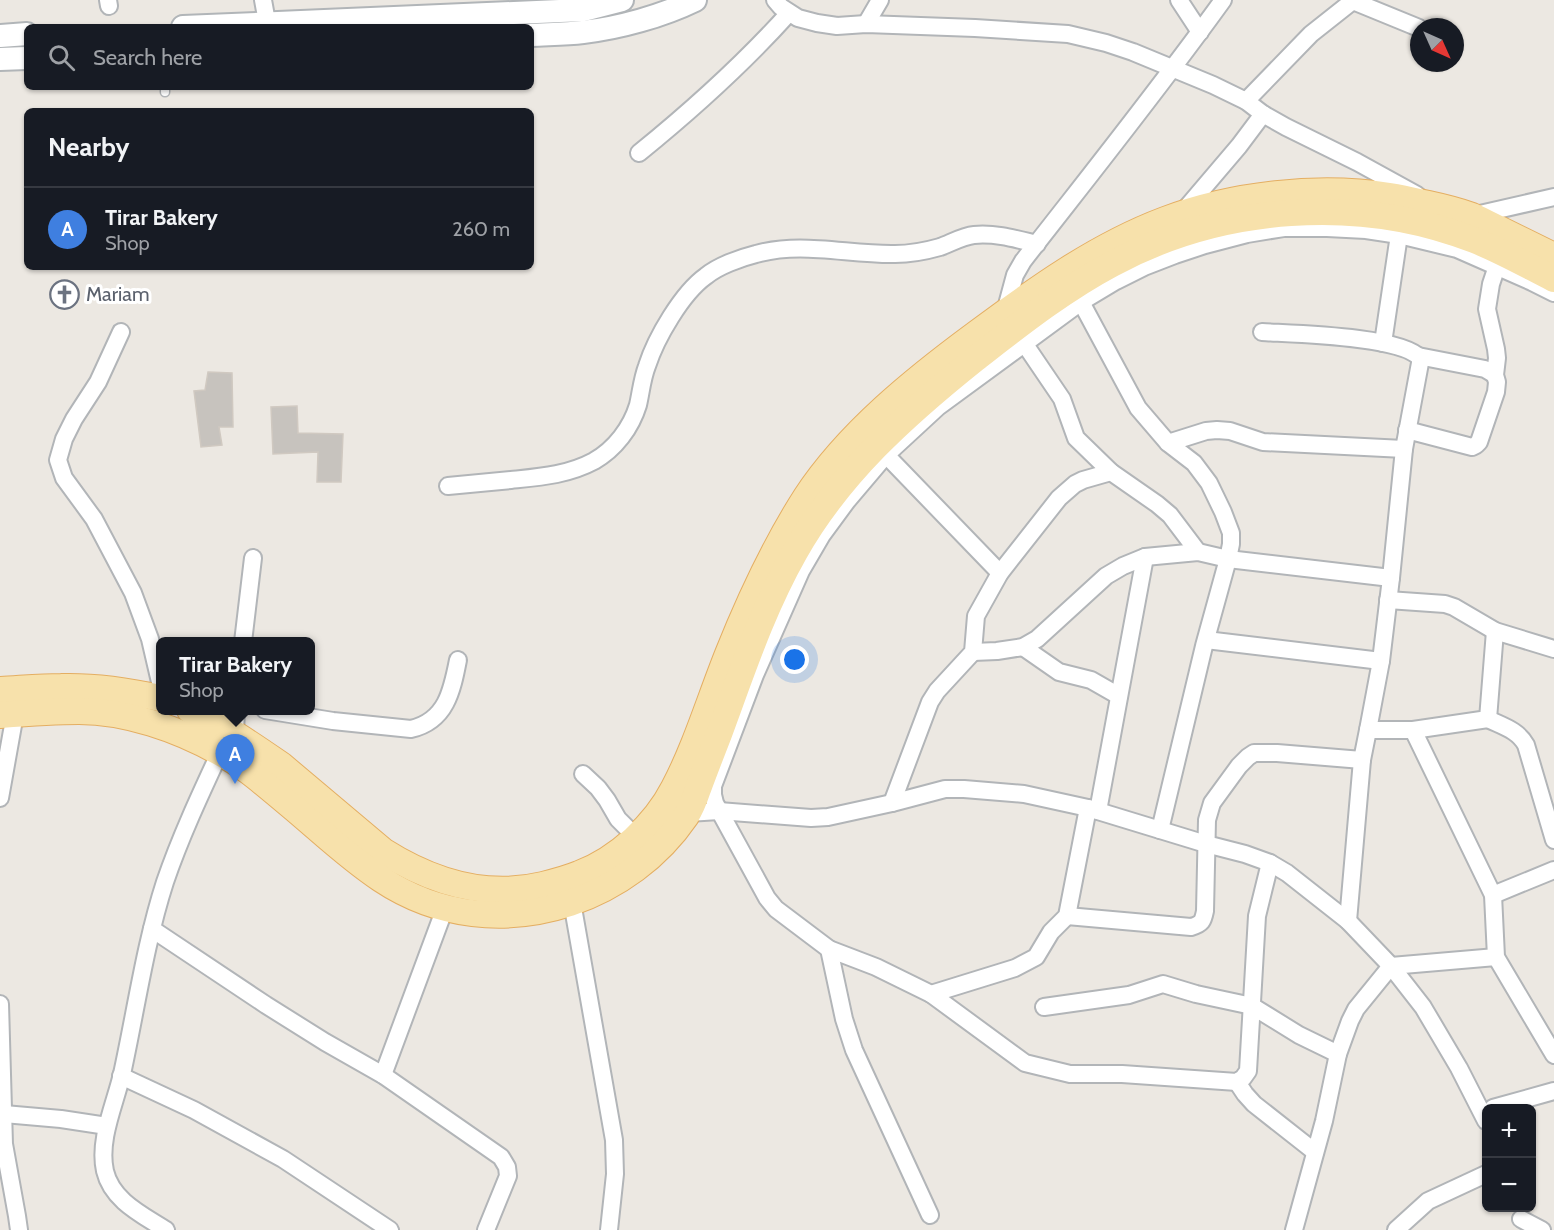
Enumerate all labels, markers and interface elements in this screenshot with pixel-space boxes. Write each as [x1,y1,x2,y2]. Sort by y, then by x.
north arrow [1410,18,1464,72]
search box [24,24,534,90]
icon: search [45,41,78,74]
text: Search here [93,44,202,71]
text: Nearby [48,131,129,163]
text: Tirar Bakery [105,204,218,231]
text: A [61,217,74,241]
text: 260 m [452,217,510,241]
text: Shop [105,231,150,255]
church icon: Mariam [49,278,81,310]
place label: Mariam [86,282,149,306]
popup [156,637,315,715]
your location [780,645,809,674]
text: Tirar Bakery [179,651,292,678]
text: Shop [179,678,224,702]
pin: A [216,734,254,784]
map controls [1482,1104,1536,1212]
button: + [1482,1104,1536,1158]
button: − [1482,1158,1536,1212]

